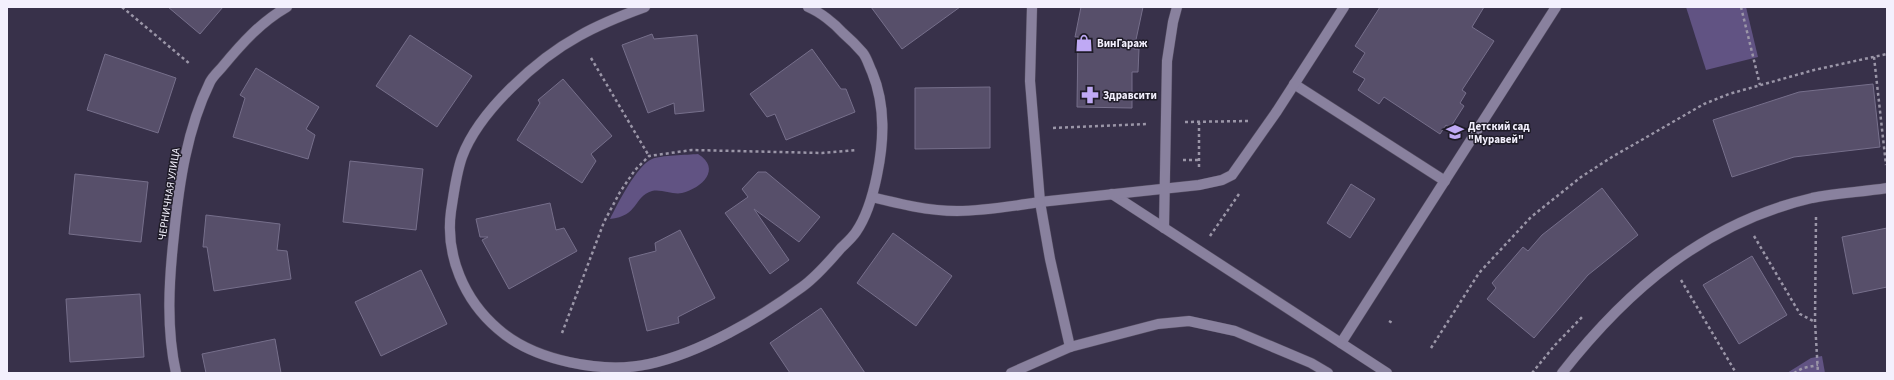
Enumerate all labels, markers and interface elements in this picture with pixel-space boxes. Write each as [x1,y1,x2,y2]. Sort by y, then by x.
shop icon: ВинГараж [1074,33,1094,53]
place label: ВинГараж [1097,36,1148,51]
pharmacy icon: Здравсити [1080,85,1100,105]
place label: Здравсити [1103,88,1157,103]
place label: Детский сад "Муравей" [1468,119,1530,147]
school or university icon: Детский сад "Муравей" [1445,122,1465,142]
street label: ЧЕРНИЧНАЯ УЛИЦА [154,147,184,241]

